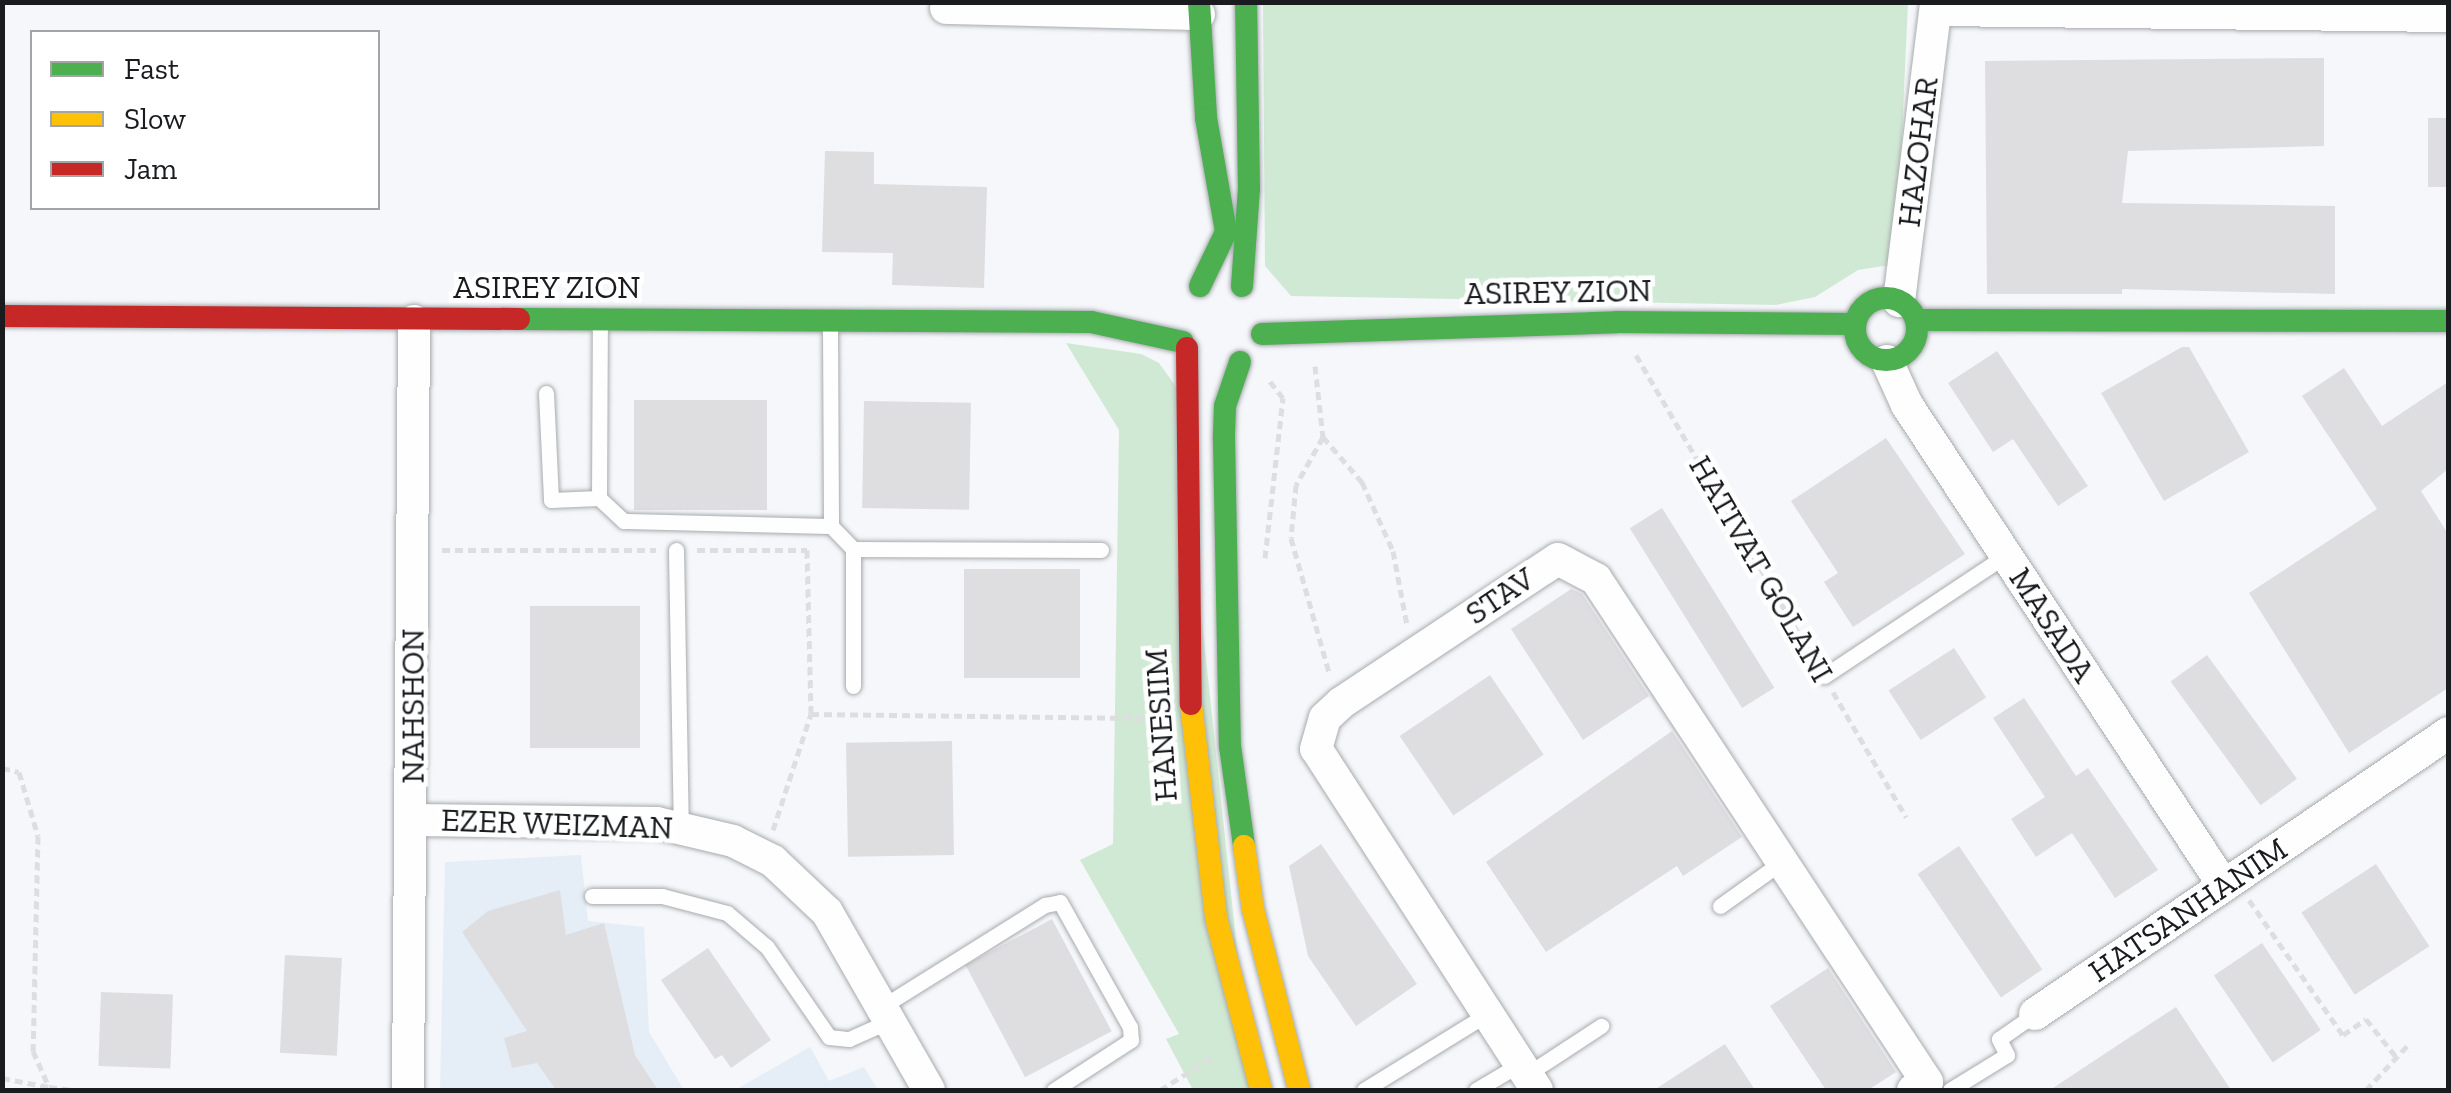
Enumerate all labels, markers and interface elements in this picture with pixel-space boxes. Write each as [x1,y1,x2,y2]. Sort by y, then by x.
legend [30,30,380,210]
text: Fast [124,51,179,87]
street label: HAZOHAR [1890,75,1946,229]
text: Slow [124,101,186,137]
text: Jam [124,151,177,187]
street label: ASIREY ZION [453,268,641,306]
street label: ASIREY ZION [1463,271,1653,313]
street label: HATIVAT GOLANI [1681,449,1841,689]
street label: STAV [1458,559,1542,633]
street label: MASADA [2001,561,2103,689]
street label: NAHSHON [394,628,432,784]
street label: HANESIIM [1137,647,1185,803]
street label: EZER WEIZMAN [440,801,674,847]
street label: HATSANHANIM [2082,830,2294,990]

